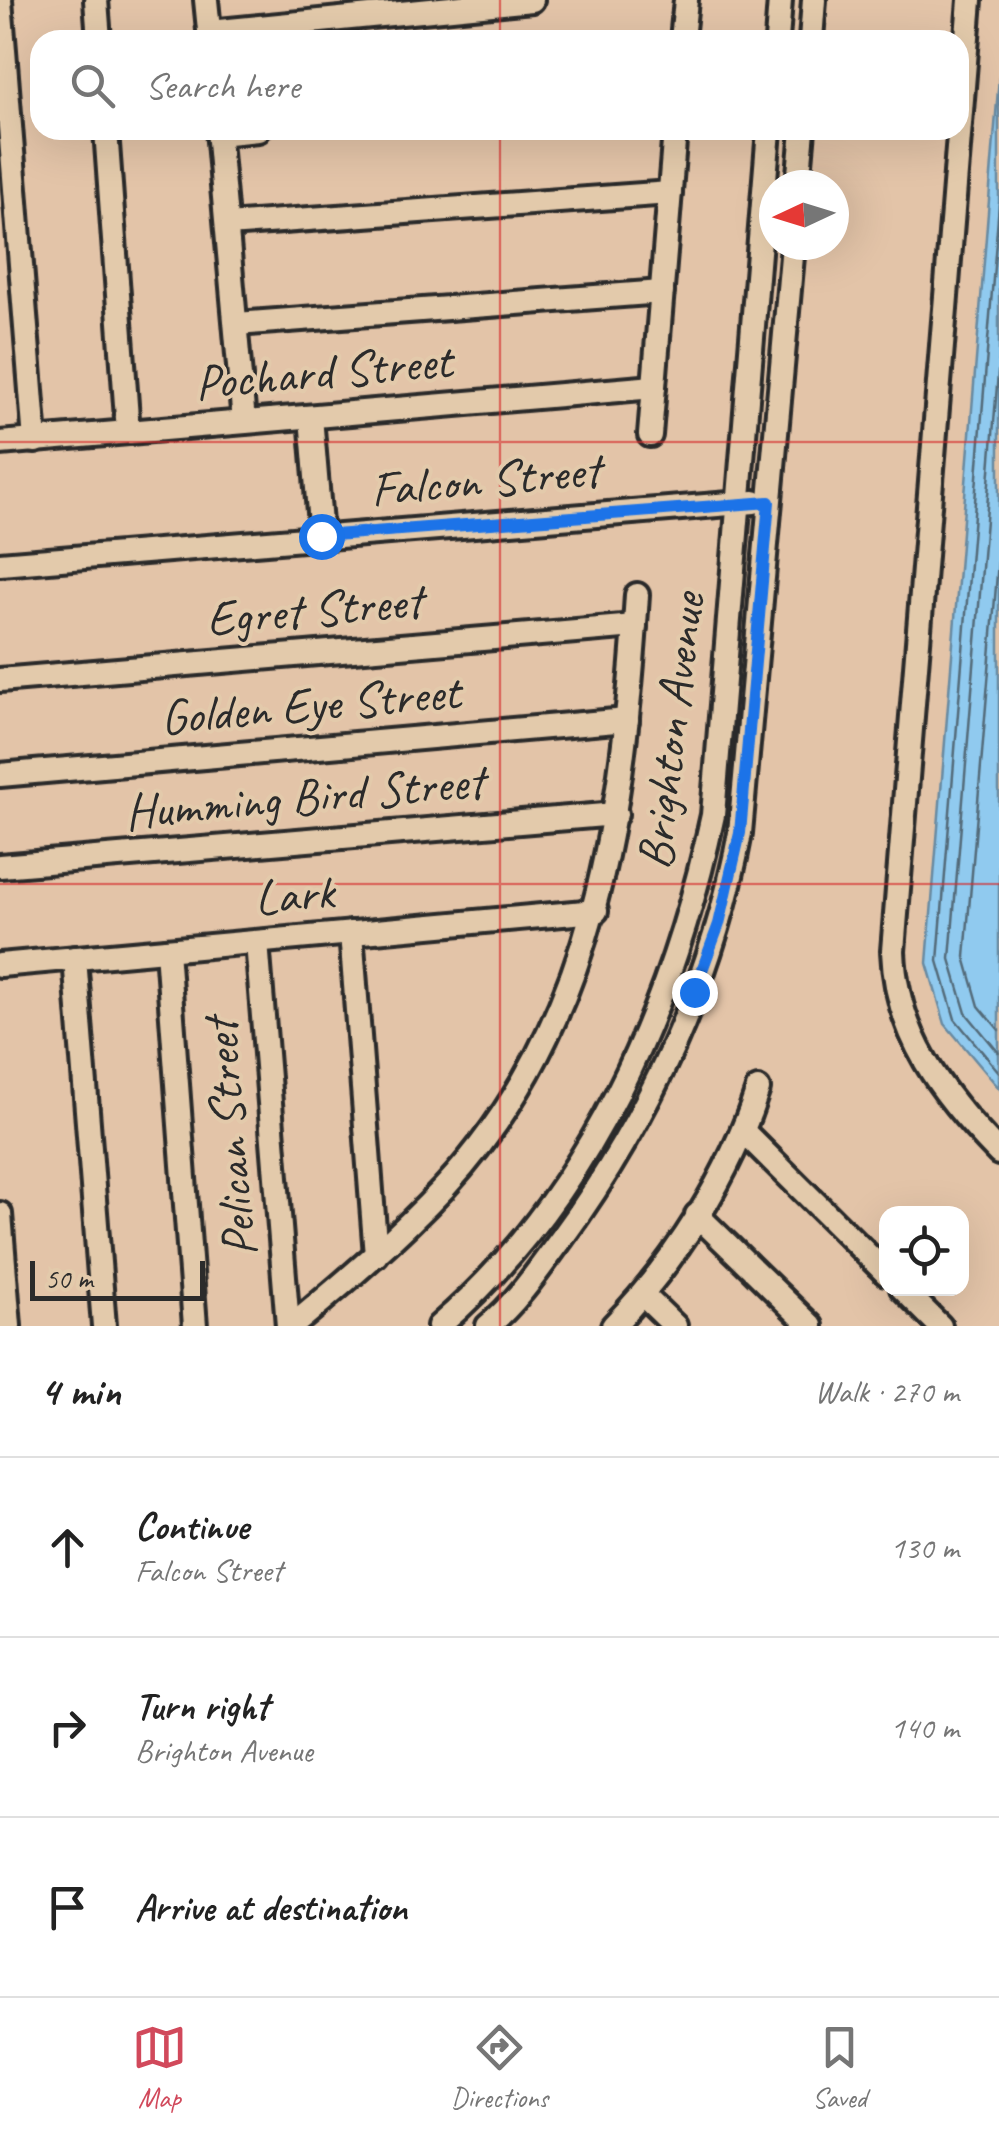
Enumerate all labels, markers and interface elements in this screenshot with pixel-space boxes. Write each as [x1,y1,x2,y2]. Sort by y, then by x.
search box [30,30,969,140]
icon: search [65,58,120,113]
text: Search here [145,62,300,109]
north arrow [759,170,849,260]
street label: Pochard Street [192,329,459,414]
street label: Falcon Street [368,438,609,521]
route start [299,514,345,560]
street label: Egret Street [204,568,431,650]
street label: Brighton Avenue [622,587,719,873]
street label: Golden Eye Street [158,660,467,749]
street label: Humming Bird Street [122,749,493,844]
street label: Lark [252,859,339,929]
route end [672,970,718,1016]
street label: Pelican Street [187,1010,271,1259]
map controls [879,1206,969,1296]
button: locate [879,1206,969,1296]
scale bar [30,1256,205,1300]
text: 50 m [45,1261,93,1296]
text: 4 min [40,1365,120,1418]
text: Walk · 270 m [815,1371,959,1412]
text: Continue [135,1503,249,1550]
icon: ahead [40,1520,95,1575]
text: 130 m [890,1527,959,1568]
text: Falcon Street [135,1550,282,1591]
text: Turn right [135,1683,269,1730]
icon: right [40,1700,95,1755]
text: 140 m [890,1707,959,1748]
text: Brighton Avenue [135,1730,313,1771]
icon: arrive [40,1880,95,1935]
text: Arrive at destination [135,1884,407,1931]
tab: Map [132,2020,187,2115]
tab: Directions [451,2020,548,2115]
tab: Saved [812,2020,867,2115]

